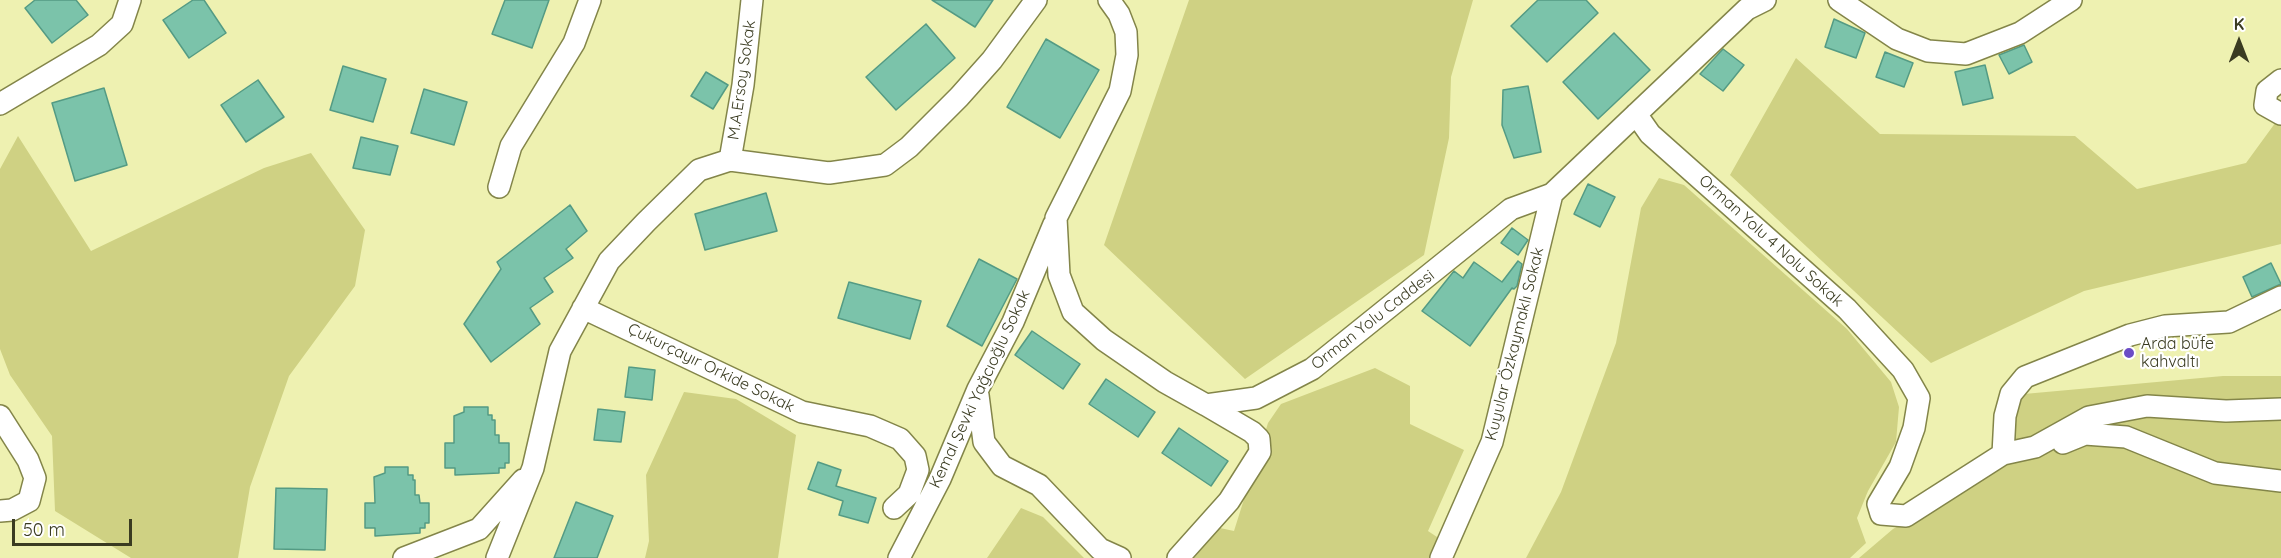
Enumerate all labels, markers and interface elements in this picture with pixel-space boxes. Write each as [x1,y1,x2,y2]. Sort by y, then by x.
north arrow [2209,12,2269,72]
text: K [2234,14,2244,34]
street label: M.A.Ersoy Sokak [724,19,760,141]
street label: Orman Yolu 4 Nolu Sokak [1695,171,1847,311]
street label: Kuyular Özkaymaklı Sokak [1482,245,1548,443]
street label: Orman Yolu Caddesi [1308,266,1438,374]
street label: Kemal Şevki Yağcıoğlu Sokak [926,287,1034,491]
street label: Çukurçayır Orkide Sokak [624,319,798,417]
place label: Arda büfe kahvaltı [2141,334,2214,372]
marker: Arda büfe kahvaltı [2122,346,2136,360]
scale bar [15,507,135,545]
text: 50 m [23,518,65,541]

